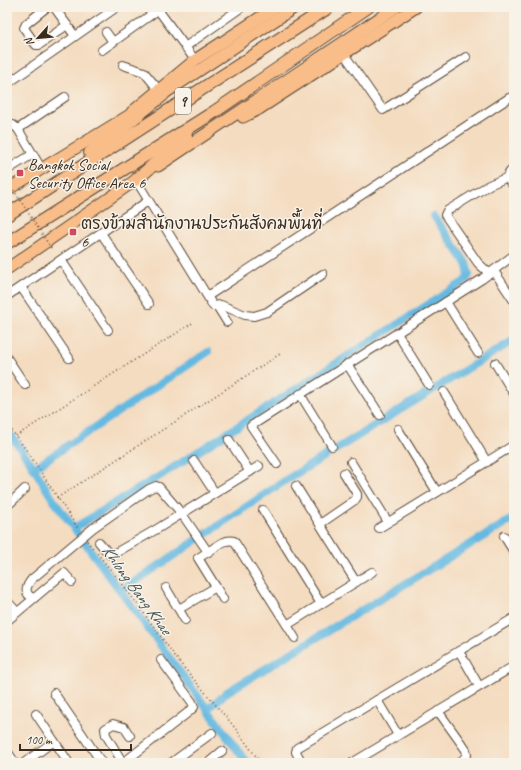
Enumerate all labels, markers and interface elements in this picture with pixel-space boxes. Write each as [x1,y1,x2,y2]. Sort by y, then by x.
north arrow [18,18,58,58]
text: N [20,34,37,49]
road number: 9 [175,88,191,114]
place label: Bangkok Social Security Office Area 6 [28,155,146,193]
marker: Bangkok Social Security Office Area 6 [15,168,25,178]
place label: ตรงข้ามสำนักงานประกันสังคมพื้นที่ 6 [81,208,323,252]
marker: ตรงข้ามสำนักงานประกันสังคมพื้นที่ 6 [68,227,78,237]
water label: Khlong Bang Khae [97,540,178,640]
scale bar [20,726,131,752]
text: 100 m [26,732,53,748]

